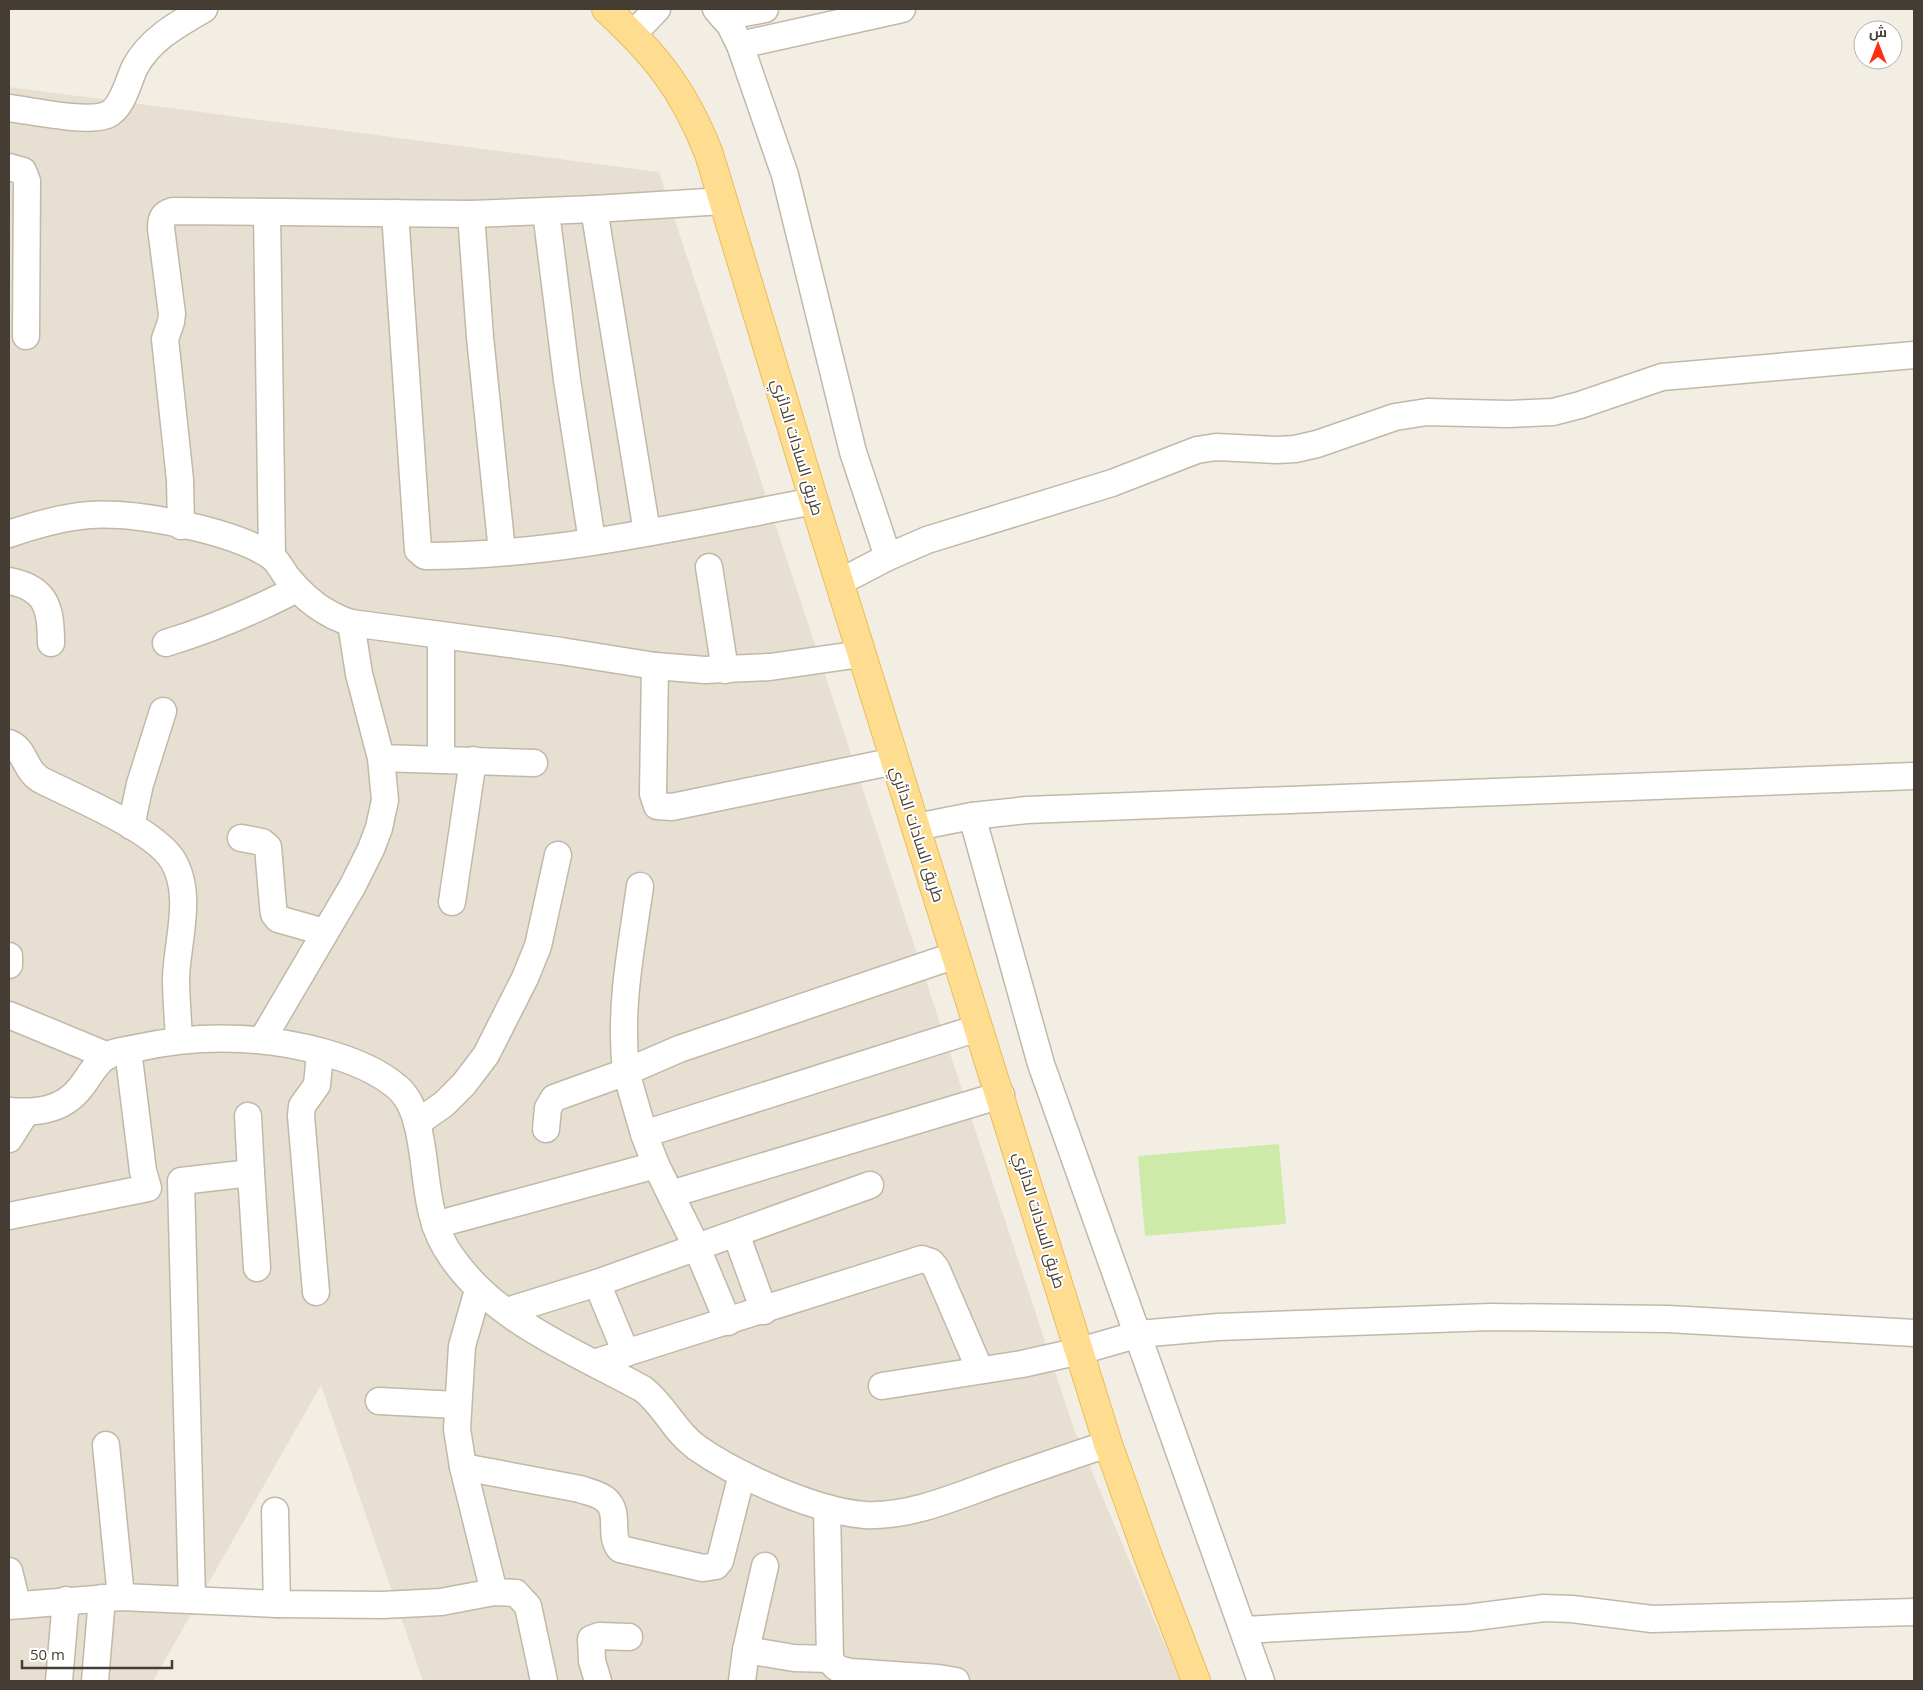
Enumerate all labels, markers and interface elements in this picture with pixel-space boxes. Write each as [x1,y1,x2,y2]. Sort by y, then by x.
north arrow [1853,20,1903,70]
text: ش [1869,22,1887,41]
street label: طريق السادات الدائري [764,376,829,519]
street label: طريق السادات الدائري [883,763,950,906]
street label: طريق السادات الدائري [1006,1149,1071,1292]
scale bar [22,1638,172,1670]
text: 50 m [30,1644,65,1664]

